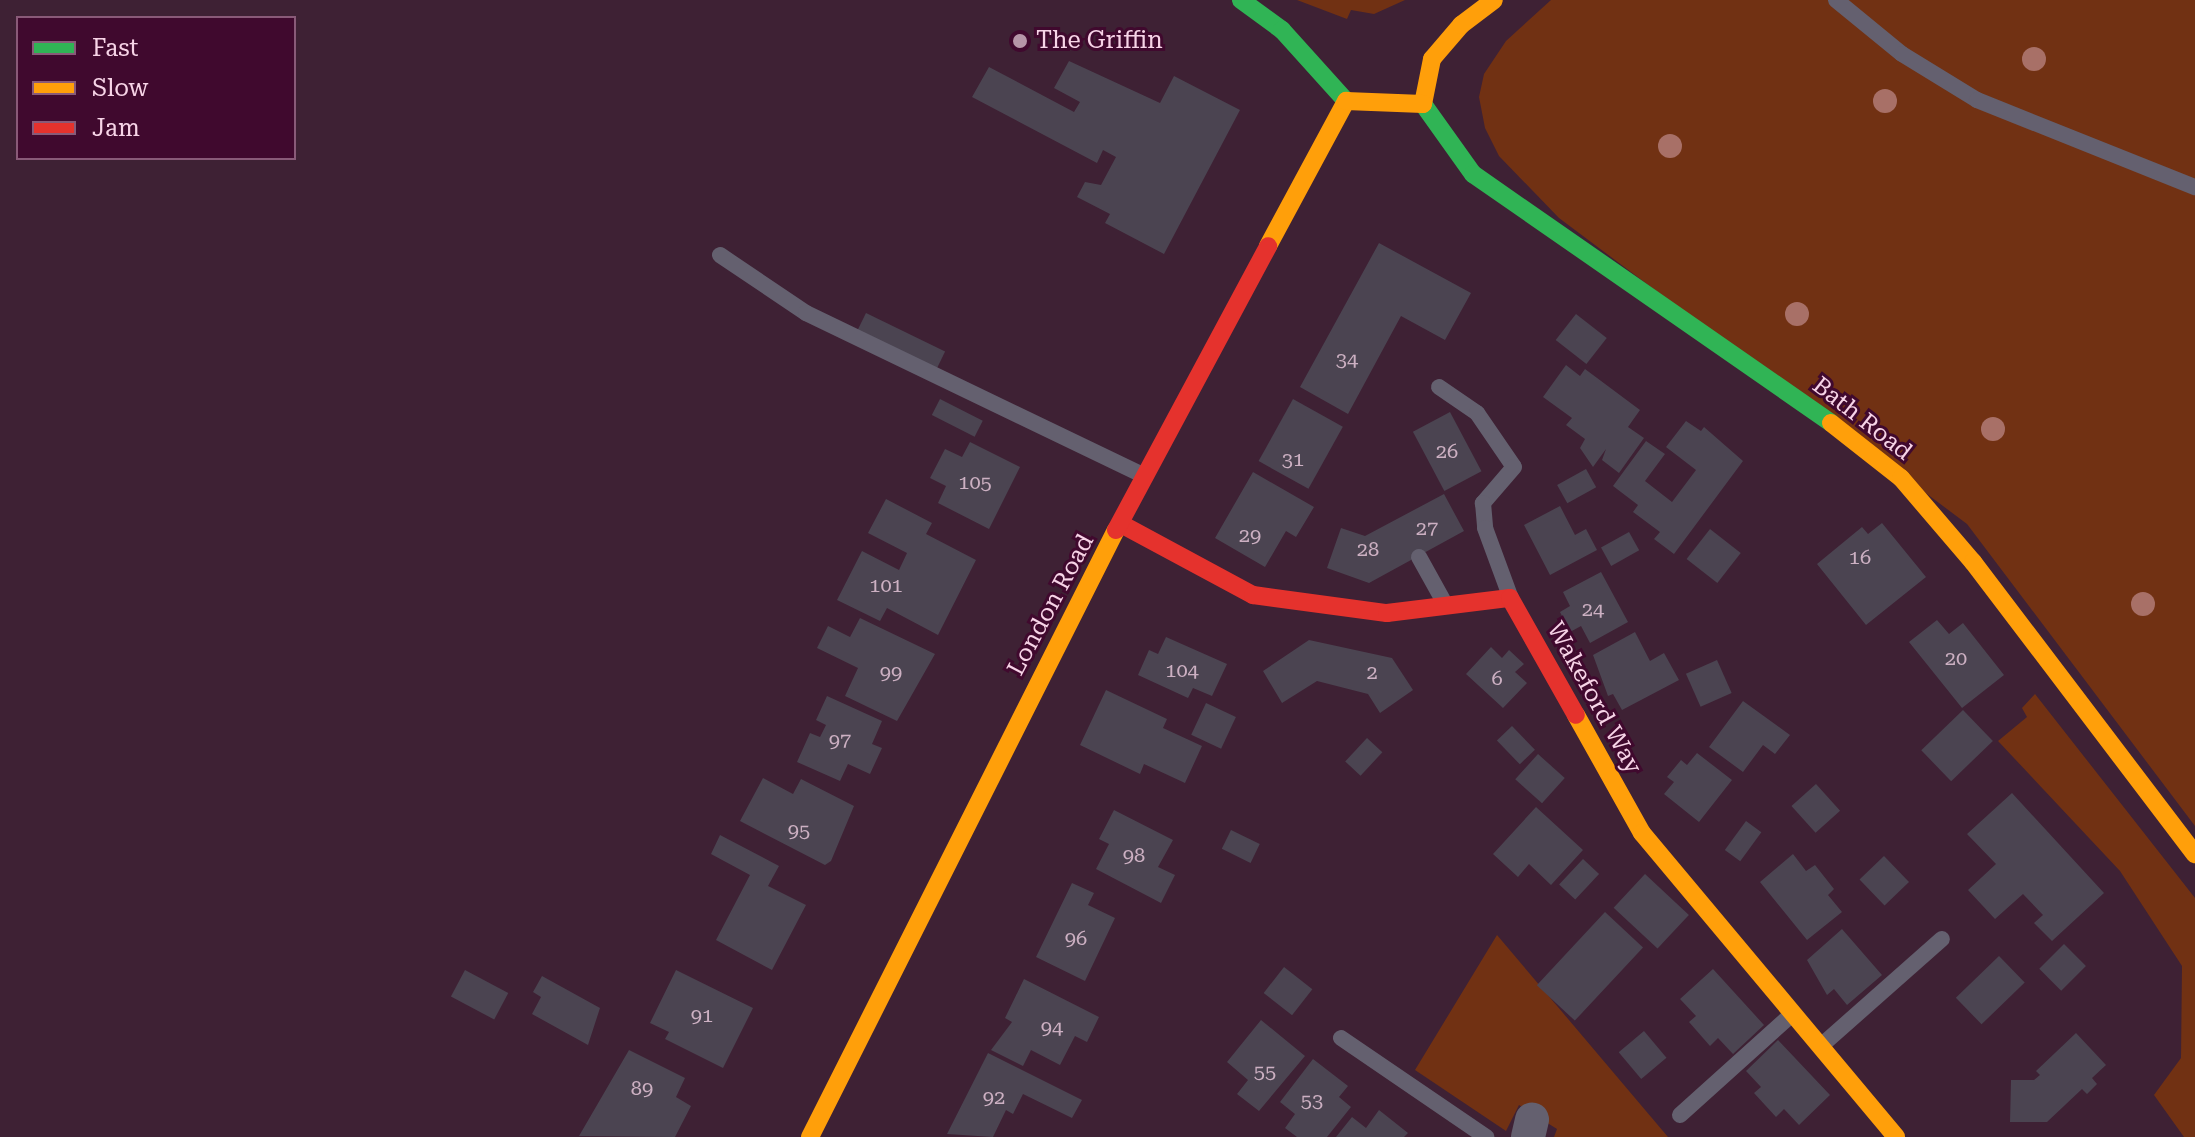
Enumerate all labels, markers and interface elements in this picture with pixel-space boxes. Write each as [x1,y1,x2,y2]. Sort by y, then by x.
legend [16,16,296,160]
place label: The Griffin [1036,27,1163,55]
marker: The Griffin [1011,32,1029,50]
text: Fast [92,34,139,62]
text: Slow [92,74,148,102]
text: Jam [92,114,140,142]
house number: 34 [1336,347,1358,371]
street label: Bath Road [1807,371,1917,467]
house number: 26 [1436,439,1458,463]
house number: 31 [1282,447,1304,471]
house number: 105 [958,470,992,494]
house number: 27 [1416,516,1438,540]
house number: 29 [1239,523,1261,547]
street label: London Road [1002,529,1100,681]
house number: 28 [1357,537,1379,561]
house number: 16 [1849,545,1871,569]
house number: 101 [869,573,903,597]
house number: 24 [1582,597,1604,621]
street label: Wakeford Way [1540,617,1648,779]
house number: 20 [1945,646,1967,670]
house number: 104 [1165,658,1199,682]
house number: 99 [880,660,902,684]
house number: 2 [1366,660,1378,684]
house number: 6 [1491,666,1503,690]
house number: 97 [829,728,851,752]
house number: 95 [788,818,810,842]
house number: 98 [1123,843,1145,867]
house number: 96 [1065,926,1087,950]
house number: 91 [691,1003,713,1027]
house number: 94 [1041,1015,1063,1039]
house number: 55 [1254,1059,1276,1083]
house number: 89 [631,1076,653,1100]
house number: 92 [983,1085,1005,1109]
house number: 53 [1301,1088,1323,1112]

